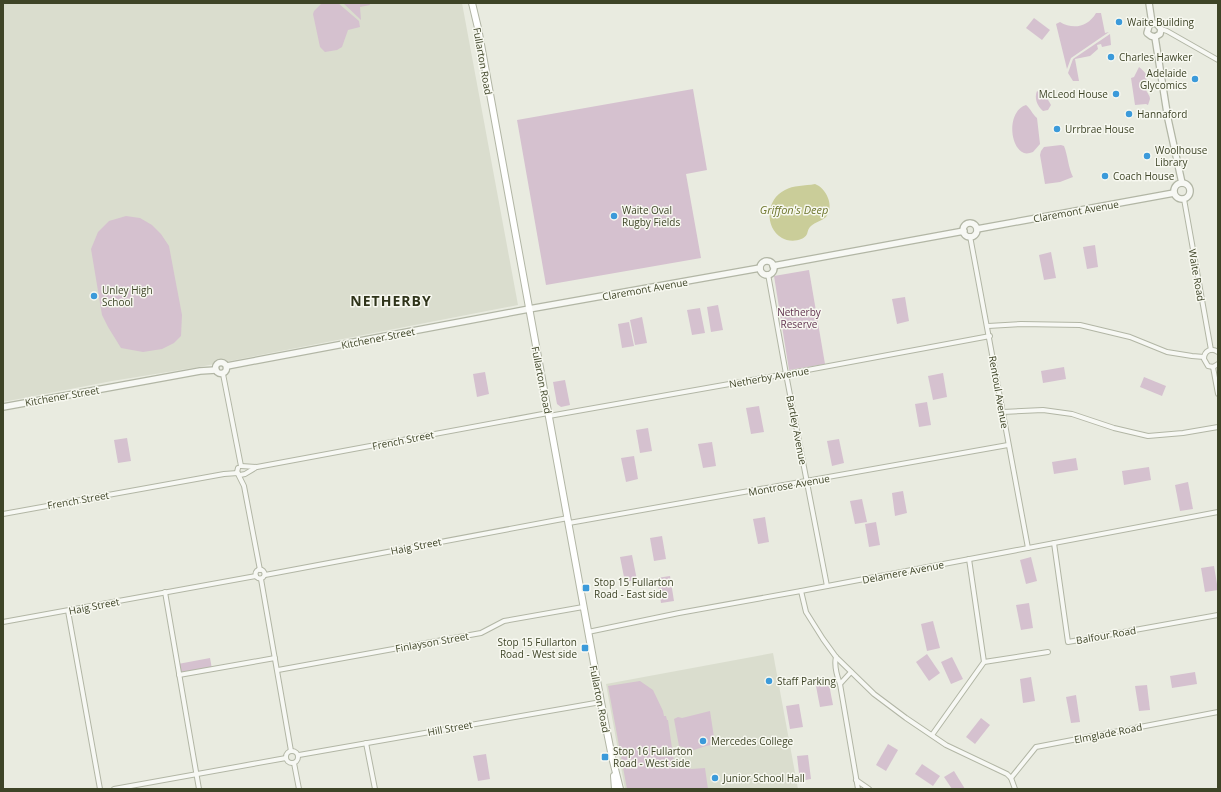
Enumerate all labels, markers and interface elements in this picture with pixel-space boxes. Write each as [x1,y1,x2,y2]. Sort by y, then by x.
place label: Waite Building [1127,15,1195,29]
marker: Waite Building [1114,17,1124,27]
street label: Fullarton Road [470,26,496,96]
place label: Charles Hawker [1119,50,1192,64]
marker: Charles Hawker [1106,52,1116,62]
place label: Adelaide Glycomics [1140,66,1187,92]
marker: Adelaide Glycomics [1190,74,1200,84]
place label: McLeod House [1039,87,1108,101]
marker: McLeod House [1111,89,1121,99]
place label: Hannaford [1137,107,1187,121]
marker: Hannaford [1124,109,1134,119]
place label: Urrbrae House [1065,122,1135,136]
marker: Urrbrae House [1052,124,1062,134]
place label: Woolhouse Library [1155,143,1208,169]
marker: Woolhouse Library [1142,151,1152,161]
place label: Coach House [1113,169,1175,183]
marker: Coach House [1100,171,1110,181]
street label: Claremont Avenue [1032,197,1120,225]
water label: Griffon's Deep [760,202,828,217]
place label: Waite Oval Rugby Fields [622,203,680,229]
marker: Waite Oval Rugby Fields [609,211,619,221]
street label: Waite Road [1186,248,1208,302]
street label: Claremont Avenue [601,275,689,303]
place label: Unley High School [102,283,153,309]
marker: Unley High School [89,291,99,301]
district label: NETHERBY [350,291,432,310]
park label: Netherby Reserve [777,305,822,331]
street label: Kitchener Street [340,324,417,352]
street label: Fullarton Road [529,345,555,415]
street label: Rentoul Avenue [986,355,1012,430]
street label: Netherby Avenue [728,363,811,391]
street label: Kitchener Street [24,383,101,409]
street label: Bartley Avenue [783,394,811,466]
street label: French Street [371,427,435,453]
street label: Montrose Avenue [747,471,831,499]
street label: French Street [46,488,110,512]
street label: Haig Street [389,534,443,558]
street label: Delamere Avenue [861,557,945,587]
place label: Stop 15 Fullarton Road - East side [594,575,674,601]
marker: Stop 15 Fullarton Road - East side [581,583,591,593]
street label: Haig Street [67,594,121,618]
street label: Balfour Road [1075,623,1137,647]
street label: Finlayson Street [394,629,470,655]
place label: Stop 15 Fullarton Road - West side [497,635,577,661]
marker: Stop 15 Fullarton Road - West side [580,643,590,653]
street label: Fullarton Road [587,664,613,734]
place label: Staff Parking [777,674,837,688]
marker: Staff Parking [764,676,774,686]
street label: Hill Street [426,717,474,739]
street label: Elmglade Road [1073,720,1143,746]
place label: Mercedes College [711,734,794,748]
marker: Mercedes College [698,736,708,746]
place label: Stop 16 Fullarton Road - West side [613,744,693,770]
marker: Stop 16 Fullarton Road - West side [600,752,610,762]
place label: Junior School Hall [722,771,805,785]
marker: Junior School Hall [710,773,720,783]

